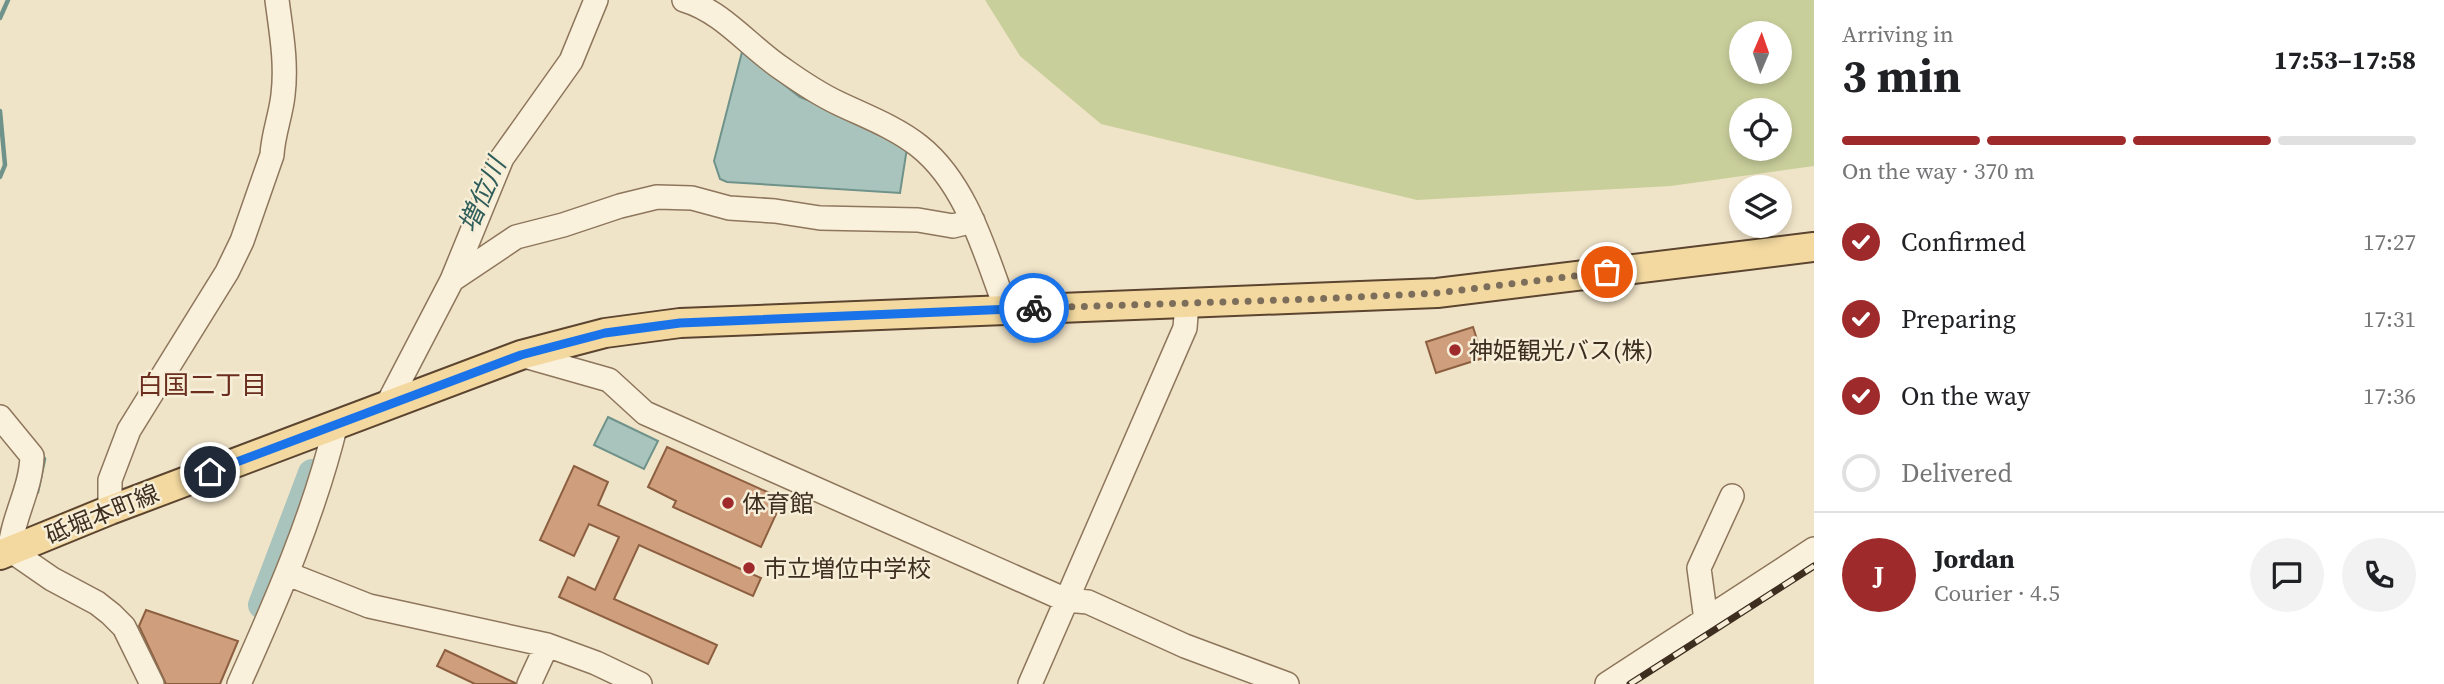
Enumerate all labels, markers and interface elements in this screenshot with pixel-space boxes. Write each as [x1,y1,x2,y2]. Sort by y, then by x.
text: Arriving in [1842,18,1954,50]
north arrow [1729,21,1792,84]
map controls [1729,21,1792,238]
text: 17:53–17:58 [2274,42,2416,78]
text: 3 min [1842,44,1961,107]
button: locate [1729,98,1792,161]
water label: 増位川 [450,149,516,238]
text: On the way · 370 m [1842,155,2035,187]
button: layers [1729,175,1792,238]
icon: check [1842,223,1880,261]
text: Confirmed [1901,224,2026,260]
text: 17:27 [2363,226,2416,258]
pin [1577,242,1637,302]
icon: bag [1588,253,1626,291]
courier [999,273,1069,343]
icon: bike [1015,289,1053,327]
icon: check [1842,300,1880,338]
text: Preparing [1901,301,2016,337]
text: 17:31 [2363,303,2416,335]
place label: 神姫観光バス(株) [1469,334,1653,367]
marker: 神姫観光バス(株) [1447,342,1463,358]
district label: 白国二丁目 [137,367,267,403]
icon: check [1842,377,1880,415]
text: On the way [1901,378,2030,414]
text: 17:36 [2363,380,2416,412]
pin [180,442,240,502]
icon: home [191,453,229,491]
text: Delivered [1901,455,2012,491]
street label: 砥堀本町線 [40,476,164,552]
place label: 体育館 [742,487,814,520]
marker: 体育館 [720,495,736,511]
button: chat [2250,538,2324,612]
button: phone [2342,538,2416,612]
text: Jordan [1934,541,2015,577]
place label: 市立増位中学校 [763,552,931,585]
text: J [1874,557,1884,593]
marker: 市立増位中学校 [741,560,757,576]
text: Courier · 4.5 [1934,577,2060,609]

